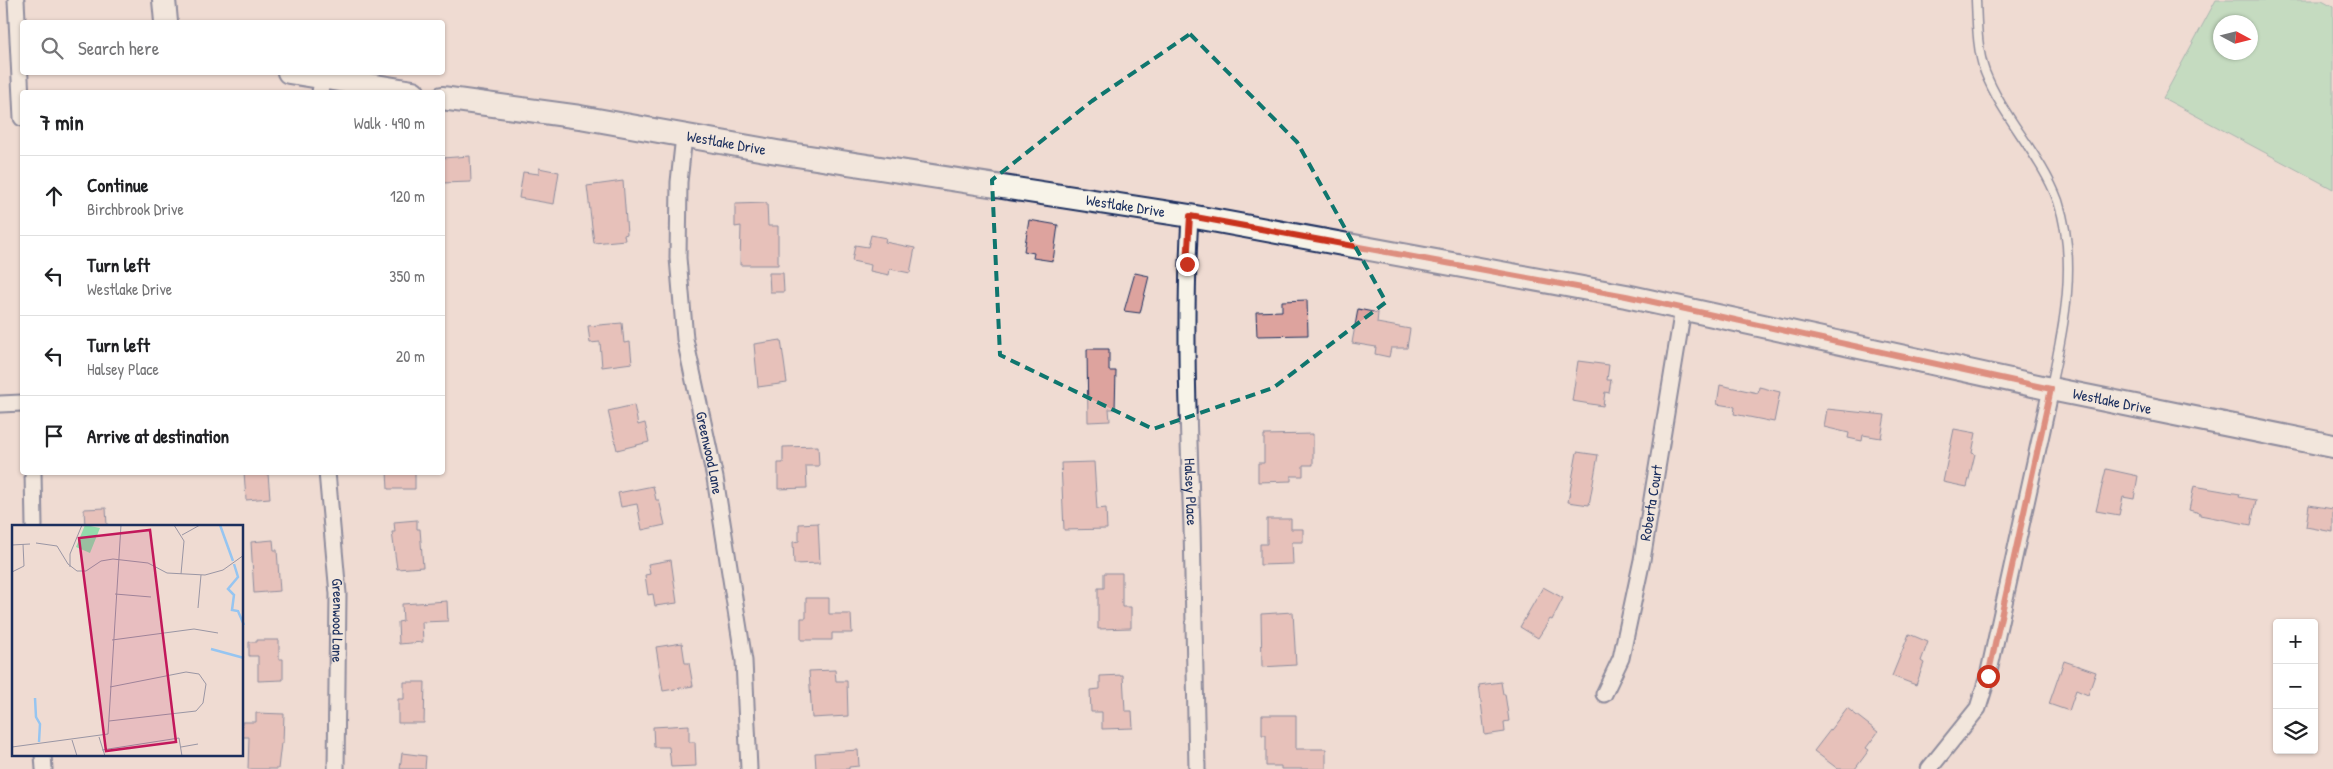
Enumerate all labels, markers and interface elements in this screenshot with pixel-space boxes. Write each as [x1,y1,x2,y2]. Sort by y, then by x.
north arrow [2213,15,2258,60]
search box [20,20,445,75]
icon: search [38,34,66,62]
text: Search here [78,35,159,61]
text: 7 min [40,108,84,137]
text: Walk · 490 m [354,112,425,134]
street label: Westlake Drive [685,125,768,160]
text: Continue [87,172,148,198]
icon: ahead [40,182,68,210]
text: 120 m [390,185,425,207]
street label: Westlake Drive [1084,189,1167,222]
text: Birchbrook Drive [87,198,184,220]
text: Turn left [87,252,150,278]
route end [1176,253,1199,276]
icon: left [40,262,68,290]
text: 350 m [389,265,425,287]
text: Westlake Drive [87,278,172,300]
text: Turn left [87,332,150,358]
icon: left [40,342,68,370]
text: 20 m [396,345,425,367]
text: Halsey Place [87,358,159,380]
street label: Westlake Drive [2071,383,2154,419]
street label: Greenwood Lane [691,409,728,496]
icon: arrive [40,422,68,450]
text: Arrive at destination [87,423,229,449]
street label: Halsey Place [1179,458,1203,526]
street label: Roberta Court [1634,462,1668,542]
inset map [12,525,244,756]
street label: Greenwood Lane [327,577,349,663]
map controls [2273,619,2318,754]
button: + [2273,619,2318,664]
button: − [2273,664,2318,709]
route start [1977,665,2000,688]
button: layers [2273,709,2318,754]

